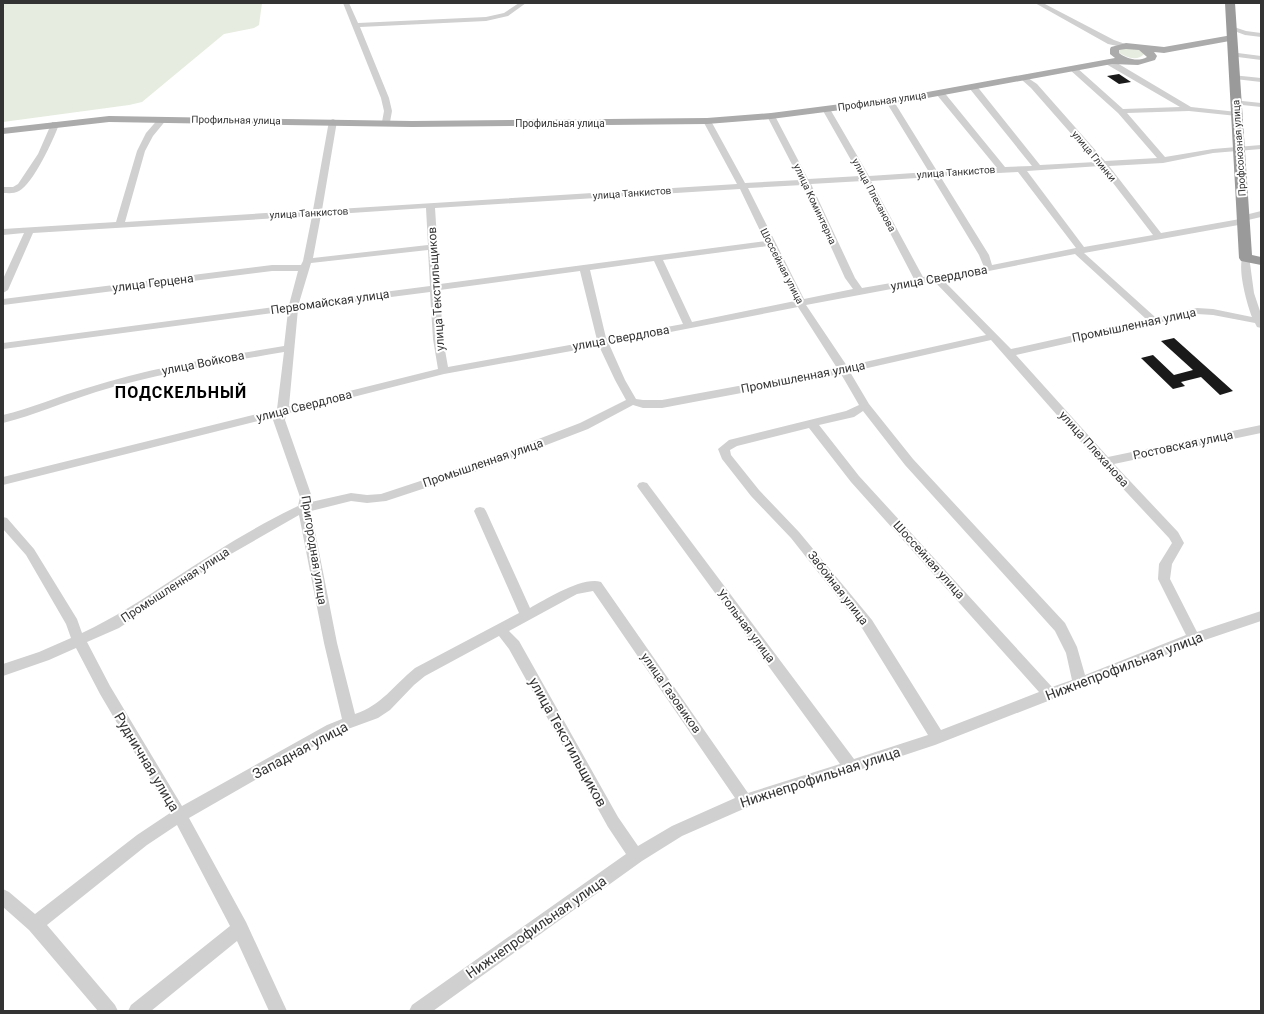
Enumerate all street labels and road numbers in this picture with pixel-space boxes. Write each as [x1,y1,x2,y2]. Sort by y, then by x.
street label: Профильная улица [837,89,927,113]
street label: Профсоюзная улица [1230,99,1248,197]
street label: Профильная улица [191,114,281,126]
street label: Профильная улица [515,118,605,129]
street label: улица Глинки [1070,128,1119,184]
street label: улица Плеханова [850,157,898,233]
street label: улица Коминтерна [792,162,838,246]
street label: улица Танкистов [916,164,996,180]
street label: улица Танкистов [592,185,672,201]
street label: улица Танкистов [269,205,349,221]
street label: улица Текстильщиков [425,226,447,352]
street label: Шоссейная улица [758,226,806,306]
street label: улица Свердлова [890,263,988,293]
street label: улица Герцена [112,271,194,295]
street label: Первомайская улица [270,287,390,317]
street label: Промышленная улица [1071,305,1197,345]
street label: улица Свердлова [572,323,670,353]
street label: улица Войкова [161,348,245,378]
street label: Промышленная улица [740,358,866,396]
street label: улица Свердлова [255,387,353,425]
street label: улица Плеханова [1056,408,1132,490]
street label: Ростовская улица [1132,428,1234,462]
street label: Промышленная улица [421,436,545,490]
street label: Пригородная улица [298,494,330,606]
street label: Шоссейная улица [890,518,968,602]
street label: Промышленная улица [118,545,232,625]
street label: Забойная улица [805,548,871,628]
street label: Угольная улица [714,587,778,665]
street label: Нижнепрофильная улица [1043,629,1205,703]
street label: улица Газовиков [638,650,704,736]
street label: улица Текстильщиков [526,675,610,809]
street label: Рудничная улица [111,710,183,814]
street label: Западная улица [250,718,350,782]
street label: Нижнепрофильная улица [738,744,902,810]
street label: Нижнепрофильная улица [463,872,609,982]

